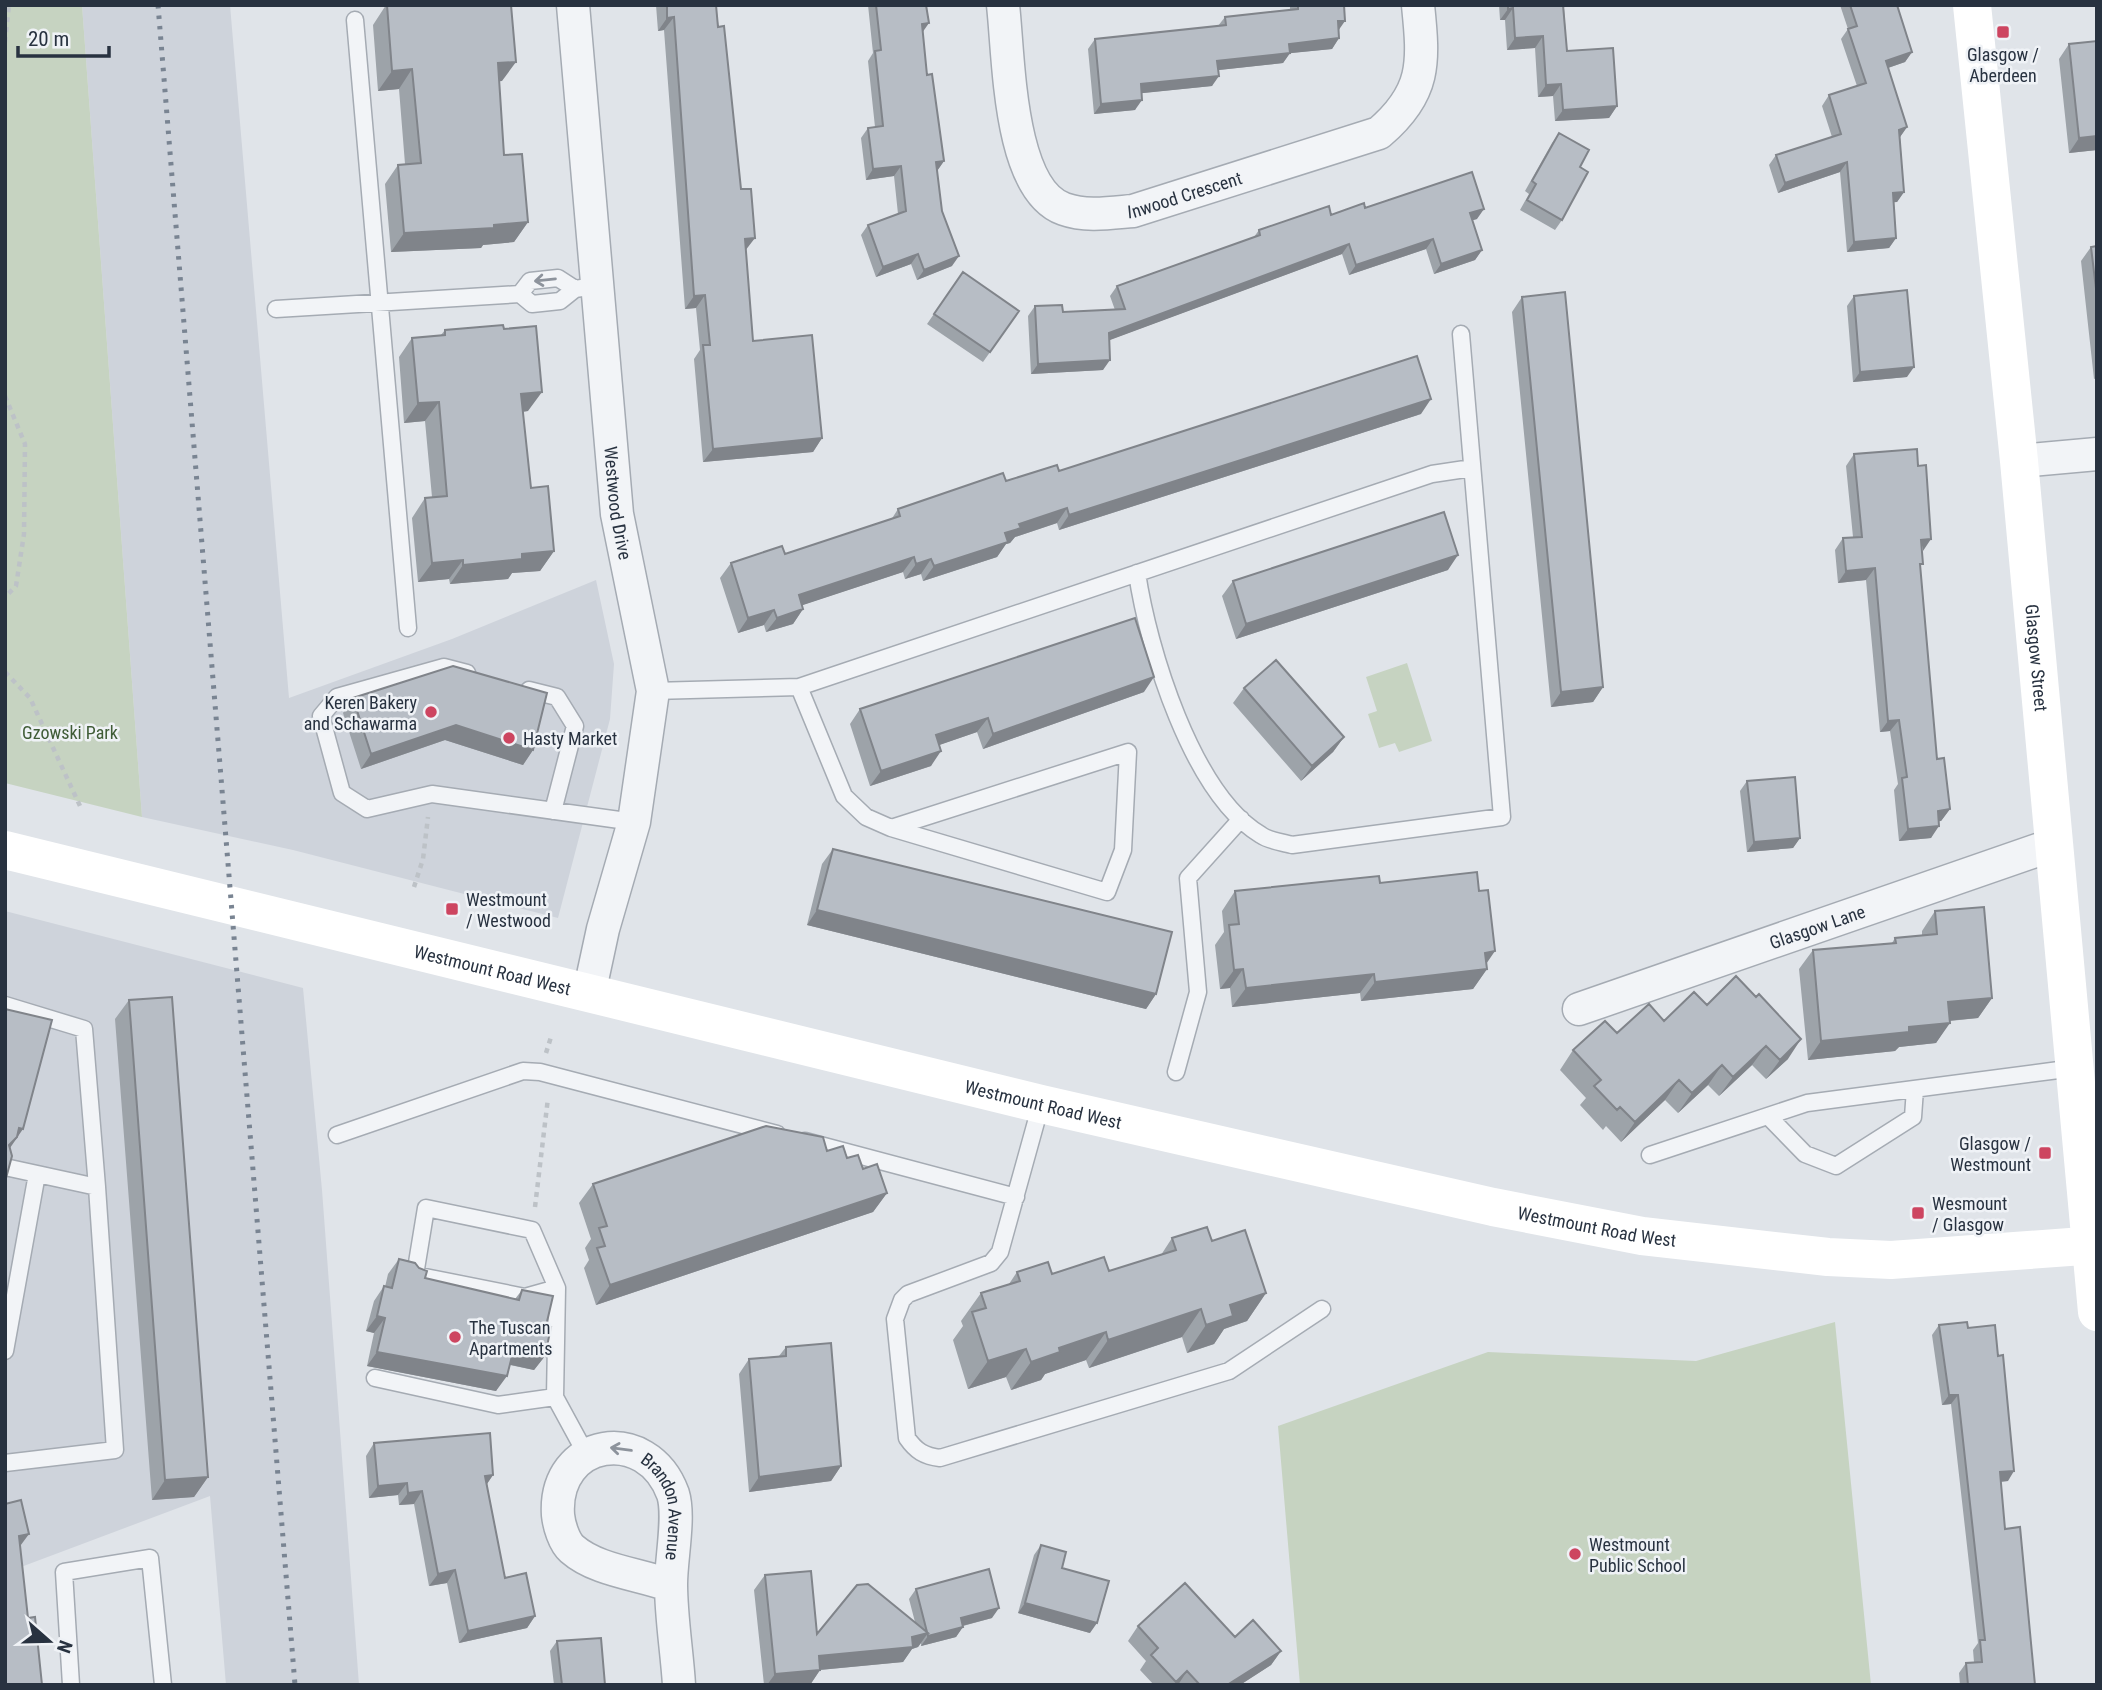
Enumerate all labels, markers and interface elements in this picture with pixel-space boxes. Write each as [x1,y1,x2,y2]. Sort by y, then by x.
scale bar [18,14,108,58]
marker: Glasgow / Aberdeen [1995,24,2011,40]
text: 20 m [28,27,69,51]
place label: Glasgow / Aberdeen [1967,44,2039,86]
street label: Inwood Crescent [1126,167,1244,222]
one-way arrow [535,273,557,286]
street label: Westwood Drive [601,445,637,561]
street label: Glasgow Street [2022,603,2052,712]
place label: Keren Bakery and Schawarma [304,692,418,734]
marker: Keren Bakery and Schawarma [423,704,439,720]
park label: Gzowski Park [22,722,118,743]
place label: Hasty Market [523,728,617,749]
marker: Hasty Market [501,730,517,746]
place label: Westmount / Westwood [466,889,551,931]
street label: Glasgow Lane [1767,900,1868,953]
marker: Westmount / Westwood [444,901,460,917]
street label: Westmount Road West [412,940,573,999]
street label: Westmount Road West [963,1075,1124,1133]
place label: Glasgow / Westmount [1950,1133,2031,1175]
marker: Glasgow / Westmount [2037,1145,2053,1161]
place label: Wesmount / Glasgow [1932,1193,2007,1235]
street label: Westmount Road West [1516,1202,1677,1250]
marker: Wesmount / Glasgow [1910,1205,1926,1221]
place label: The Tuscan Apartments [469,1317,552,1359]
marker: The Tuscan Apartments [447,1329,463,1345]
one-way arrow [610,1442,632,1455]
street label: Brandon Avenue [637,1448,686,1561]
place label: Westmount Public School [1589,1534,1686,1576]
marker: Westmount Public School [1567,1546,1583,1562]
north arrow [14,1606,84,1676]
text: N [52,1637,77,1656]

